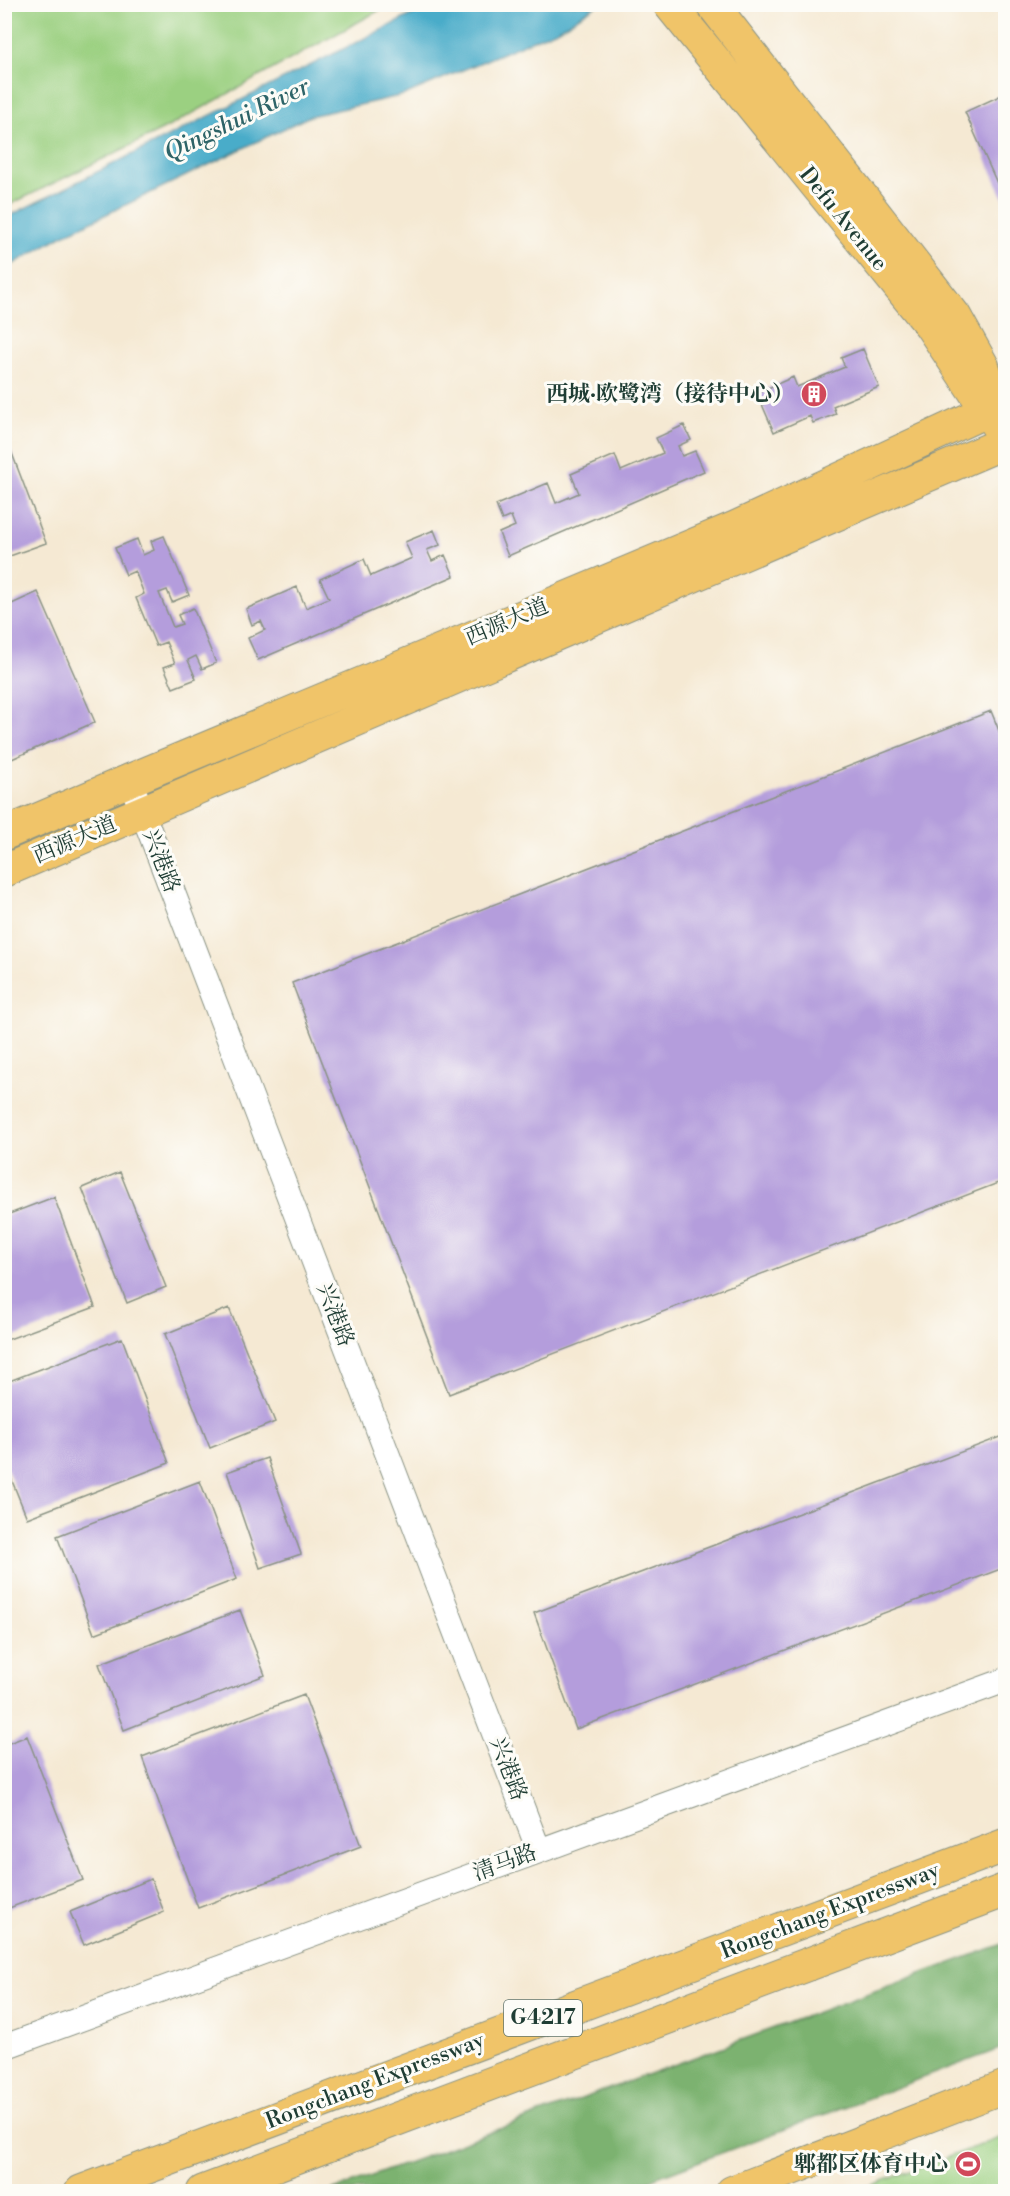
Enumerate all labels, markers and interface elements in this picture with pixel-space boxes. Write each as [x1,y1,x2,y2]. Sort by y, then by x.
water label: Qingshui River [159,72,315,168]
street label: Defu Avenue [793,162,893,276]
building icon: 西城·欧鹭湾（接待中心） [799,379,829,409]
place label: 西城·欧鹭湾（接待中心） [546,381,794,408]
street label: 西源大道 [461,592,553,652]
street label: 西源大道 [29,810,121,870]
street label: 兴港路 [137,825,185,897]
street label: 兴港路 [311,1279,359,1351]
street label: 兴港路 [484,1733,532,1805]
street label: 清马路 [469,1839,541,1887]
street label: Rongchang Expressway [717,1857,944,1965]
road number: G4217 [504,2000,582,2036]
street label: Rongchang Expressway [262,2027,489,2135]
sports icon: 郫都区体育中心 [953,2149,983,2179]
place label: 郫都区体育中心 [794,2151,948,2178]

